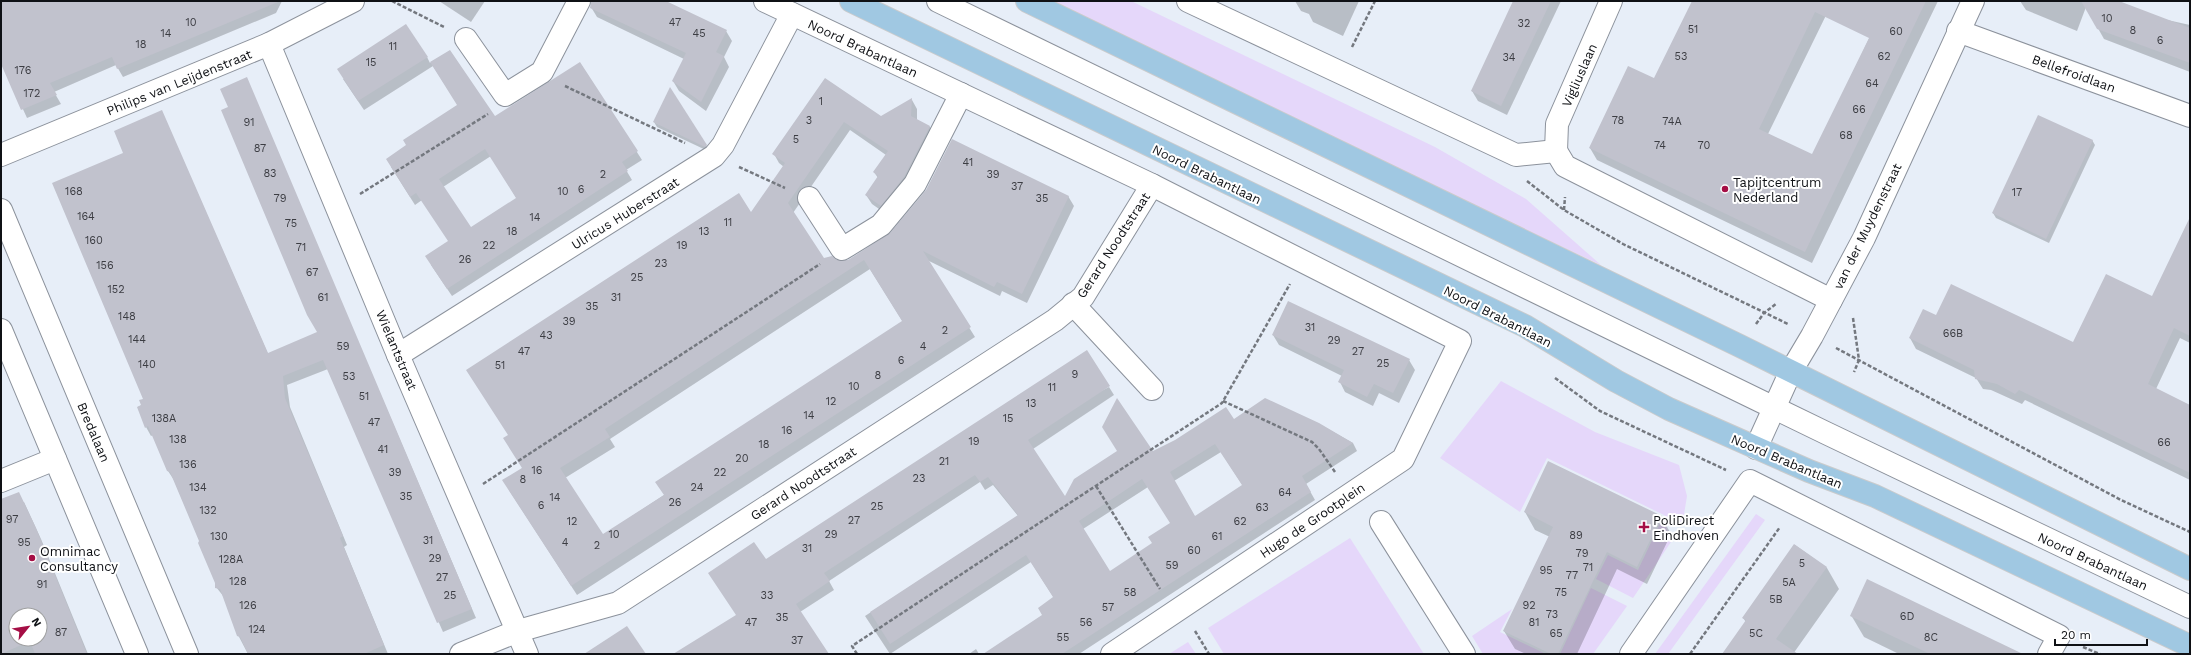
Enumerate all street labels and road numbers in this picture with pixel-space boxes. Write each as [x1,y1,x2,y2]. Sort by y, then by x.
street label: Noord Brabantlaan [806,16,920,80]
street label: Vigliuslaan [1559,41,1600,109]
street label: Philips van Leijdenstraat [104,46,255,119]
street label: Bellefroidlaan [2030,51,2118,96]
street label: Noord Brabantlaan [1150,142,1264,207]
street label: van der Muydenstraat [1830,160,1905,292]
street label: Ulricus Huberstraat [569,174,682,253]
street label: Gerard Noodtstraat [1074,189,1154,301]
street label: Noord Brabantlaan [1441,283,1554,350]
street label: Wielantstraat [373,308,420,393]
street label: Bredalaan [74,400,113,464]
street label: Noord Brabantlaan [1729,431,1845,492]
street label: Gerard Noodtstraat [748,443,859,523]
street label: Hugo de Grootplein [1257,480,1368,561]
street label: Noord Brabantlaan [2036,529,2150,593]

